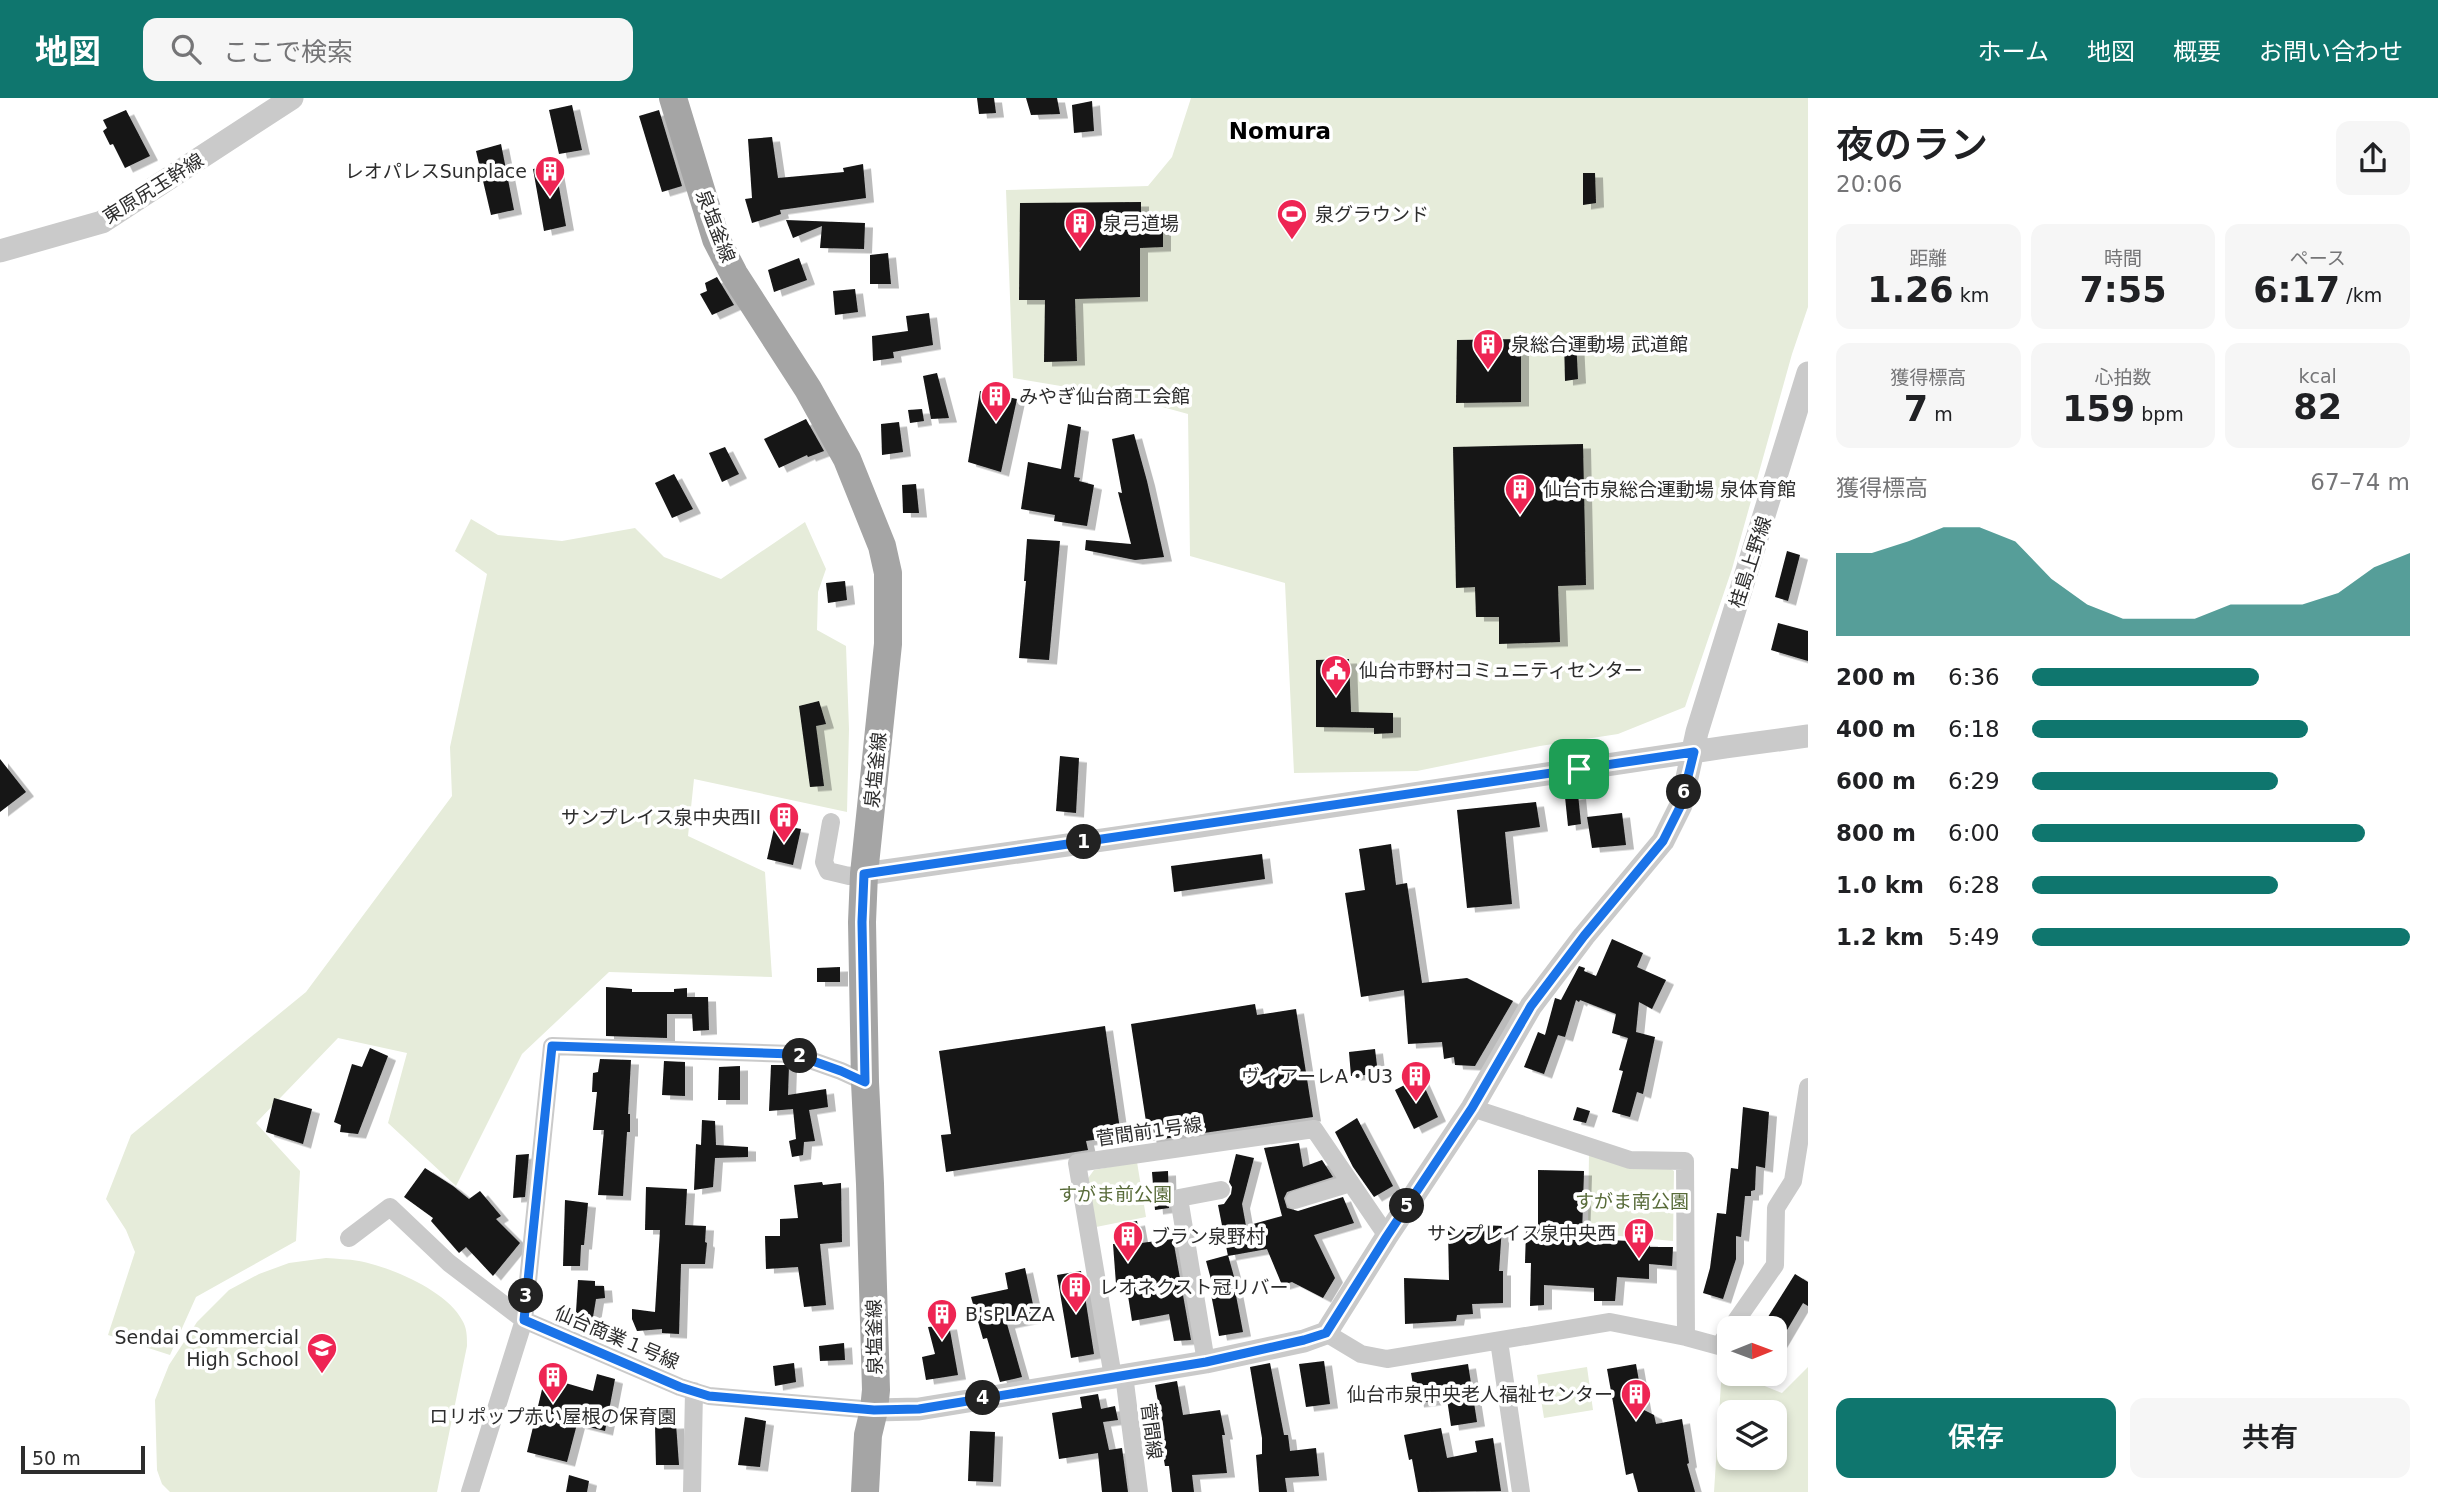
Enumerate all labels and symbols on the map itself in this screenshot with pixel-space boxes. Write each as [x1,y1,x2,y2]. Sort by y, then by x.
district label: Nomura [1229,118,1331,144]
street label: 東原尻玉幹線 [99,148,207,228]
building icon: レオパレスSunplace [533,154,567,198]
place label: レオパレスSunplace [345,160,527,182]
street label: 泉塩釜線 [692,187,740,265]
sports icon: 泉グラウンド [1275,197,1309,241]
place label: 泉グラウンド [1315,203,1429,225]
building icon: 泉弓道場 [1063,206,1097,250]
place label: 泉弓道場 [1103,212,1179,234]
building icon: 泉総合運動場 武道館 [1471,327,1505,371]
place label: 泉総合運動場 武道館 [1511,333,1688,355]
building icon: みやぎ仙台商工会館 [979,379,1013,423]
place label: みやぎ仙台商工会館 [1019,385,1190,407]
building icon: 仙台市泉総合運動場 泉体育館 [1503,472,1537,516]
place label: 仙台市泉総合運動場 泉体育館 [1543,478,1796,500]
street label: 桂島上野線 [1725,513,1775,611]
public building icon: 仙台市野村コミュニティセンター [1319,653,1353,697]
place label: 仙台市野村コミュニティセンター [1359,659,1643,681]
street label: 泉塩釜線 [860,731,890,809]
pin [1549,739,1609,799]
pin: 6 [1666,774,1702,810]
building icon: サンプレイス泉中央西II [767,800,801,844]
place label: サンプレイス泉中央西II [561,806,761,828]
pin: 1 [1066,824,1102,860]
pin: 2 [782,1038,818,1074]
building icon: ヴィアーレA・U3 [1399,1059,1433,1103]
place label: ヴィアーレA・U3 [1241,1065,1393,1087]
street label: 菅間前1号線 [1094,1113,1204,1149]
park label: すがま前公園 [1058,1183,1172,1205]
pin: 5 [1390,1188,1424,1224]
park label: すがま南公園 [1575,1190,1689,1212]
building icon: サンプレイス泉中央西 [1622,1216,1656,1260]
building icon: ブラン泉野村 [1111,1219,1145,1263]
place label: サンプレイス泉中央西 [1427,1222,1616,1244]
place label: ブラン泉野村 [1151,1225,1265,1247]
building icon: レオネクスト冠リバー [1059,1270,1093,1314]
place label: レオネクスト冠リバー [1099,1276,1288,1298]
pin: 3 [508,1278,544,1314]
building icon: B'sPLAZA [925,1297,959,1341]
street label: 泉塩釜線 [862,1299,886,1375]
street label: 仙台商業１号線 [551,1301,683,1373]
place label: B'sPLAZA [965,1303,1055,1325]
north arrow [1717,1316,1787,1386]
place label: Sendai Commercial High School [115,1326,299,1370]
school or university icon: Sendai Commercial High School [305,1331,339,1375]
building icon: ロリポップ赤い屋根の保育園 [536,1360,570,1404]
building icon: 仙台市泉中央老人福祉センター [1619,1377,1653,1421]
pin: 4 [965,1380,1000,1416]
place label: 仙台市泉中央老人福祉センター [1347,1383,1613,1405]
street label: 菅間線 [1138,1401,1166,1461]
place label: ロリポップ赤い屋根の保育園 [429,1405,677,1427]
scale bar [21,1443,145,1475]

